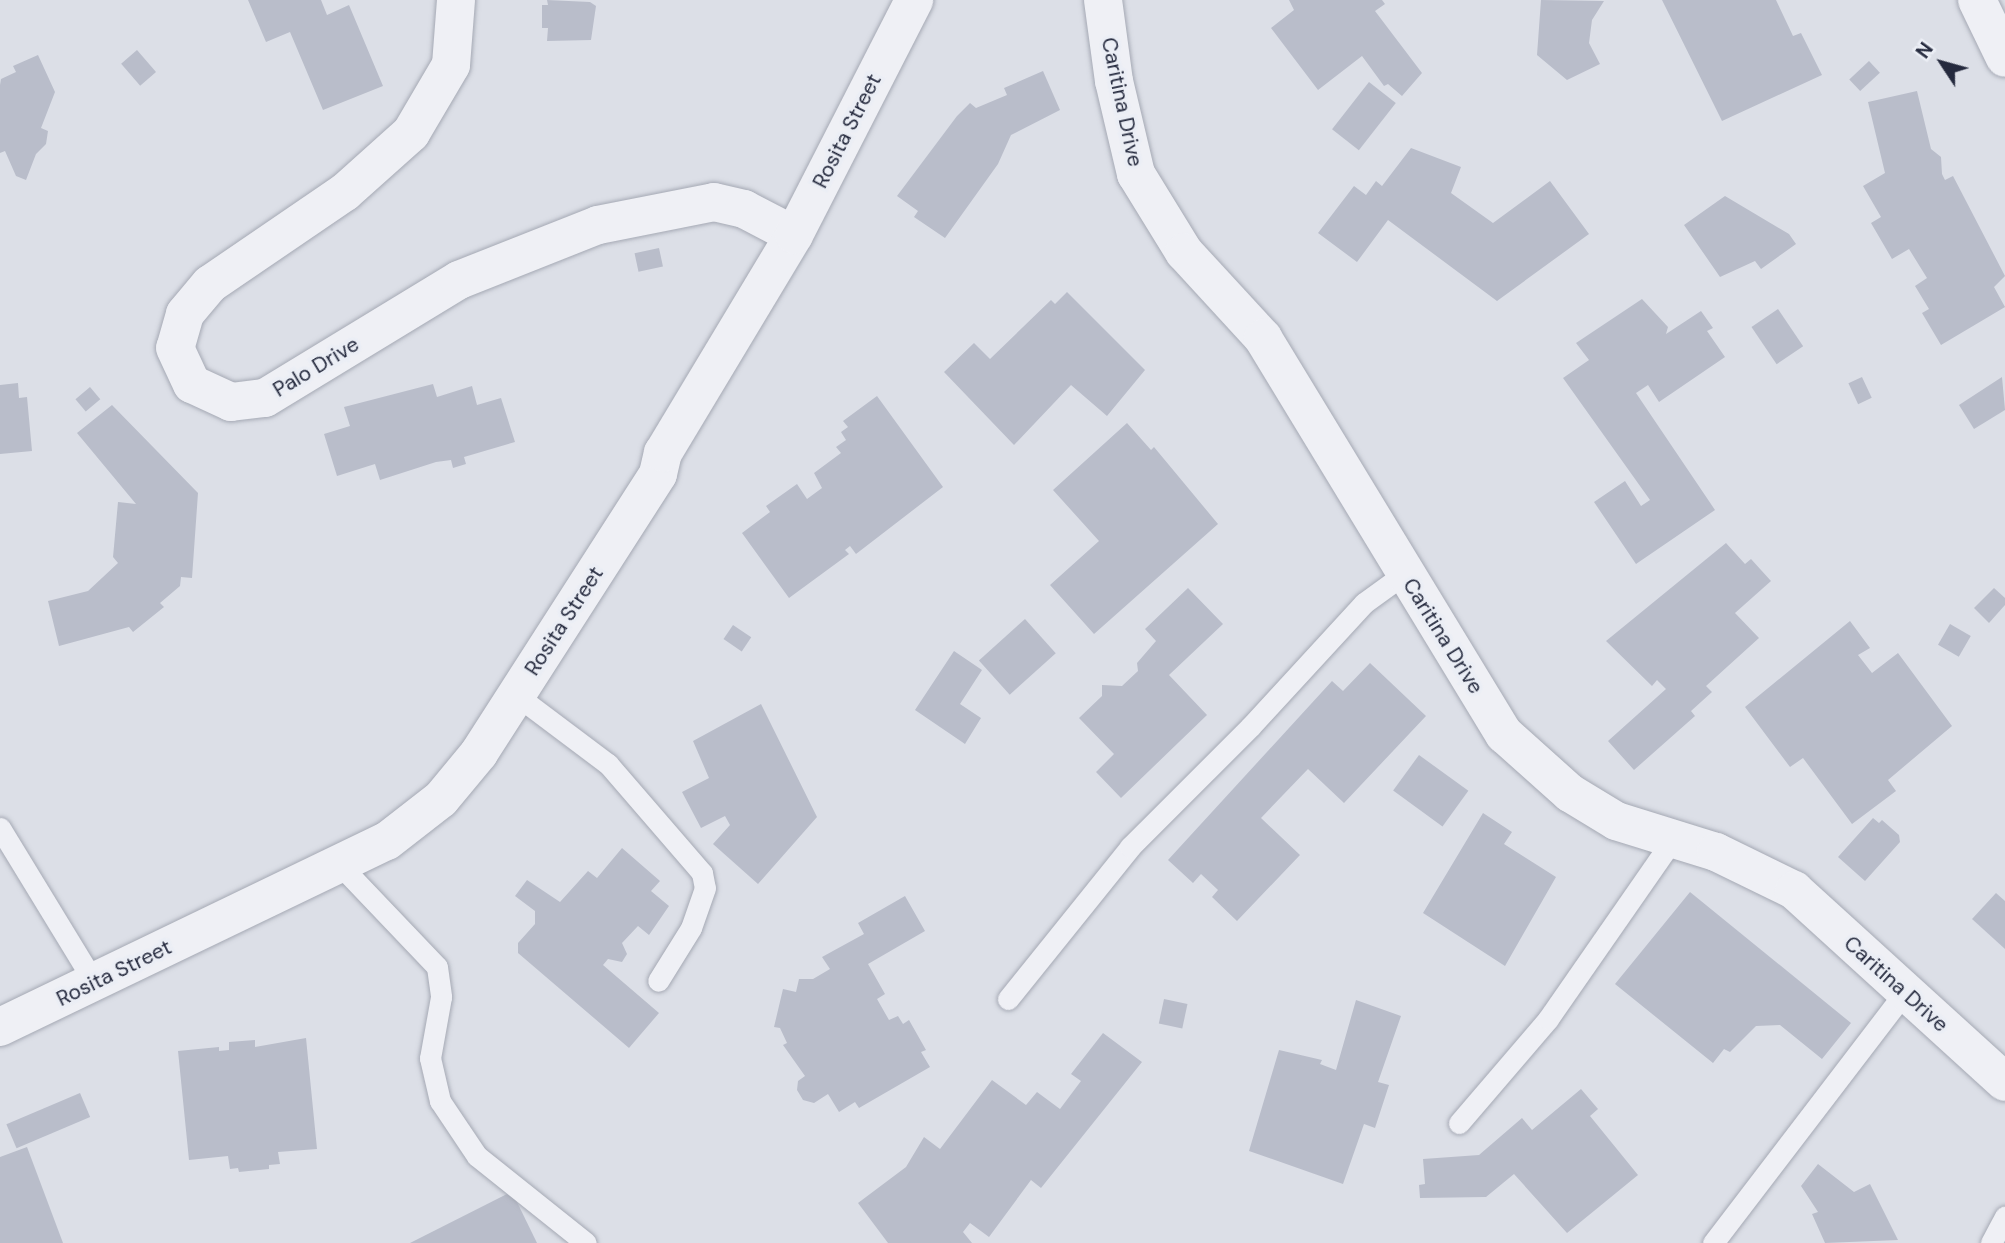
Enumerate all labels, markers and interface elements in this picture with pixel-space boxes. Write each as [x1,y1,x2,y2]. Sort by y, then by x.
north arrow [1907,28,1977,98]
street label: Caritina Drive [1096,35,1148,169]
text: N [1910,37,1939,63]
street label: Rosita Street [807,70,887,192]
street label: Palo Drive [269,332,363,402]
street label: Rosita Street [519,562,609,680]
street label: Caritina Drive [1398,574,1488,698]
street label: Caritina Drive [1839,931,1953,1037]
street label: Rosita Street [52,934,176,1012]

